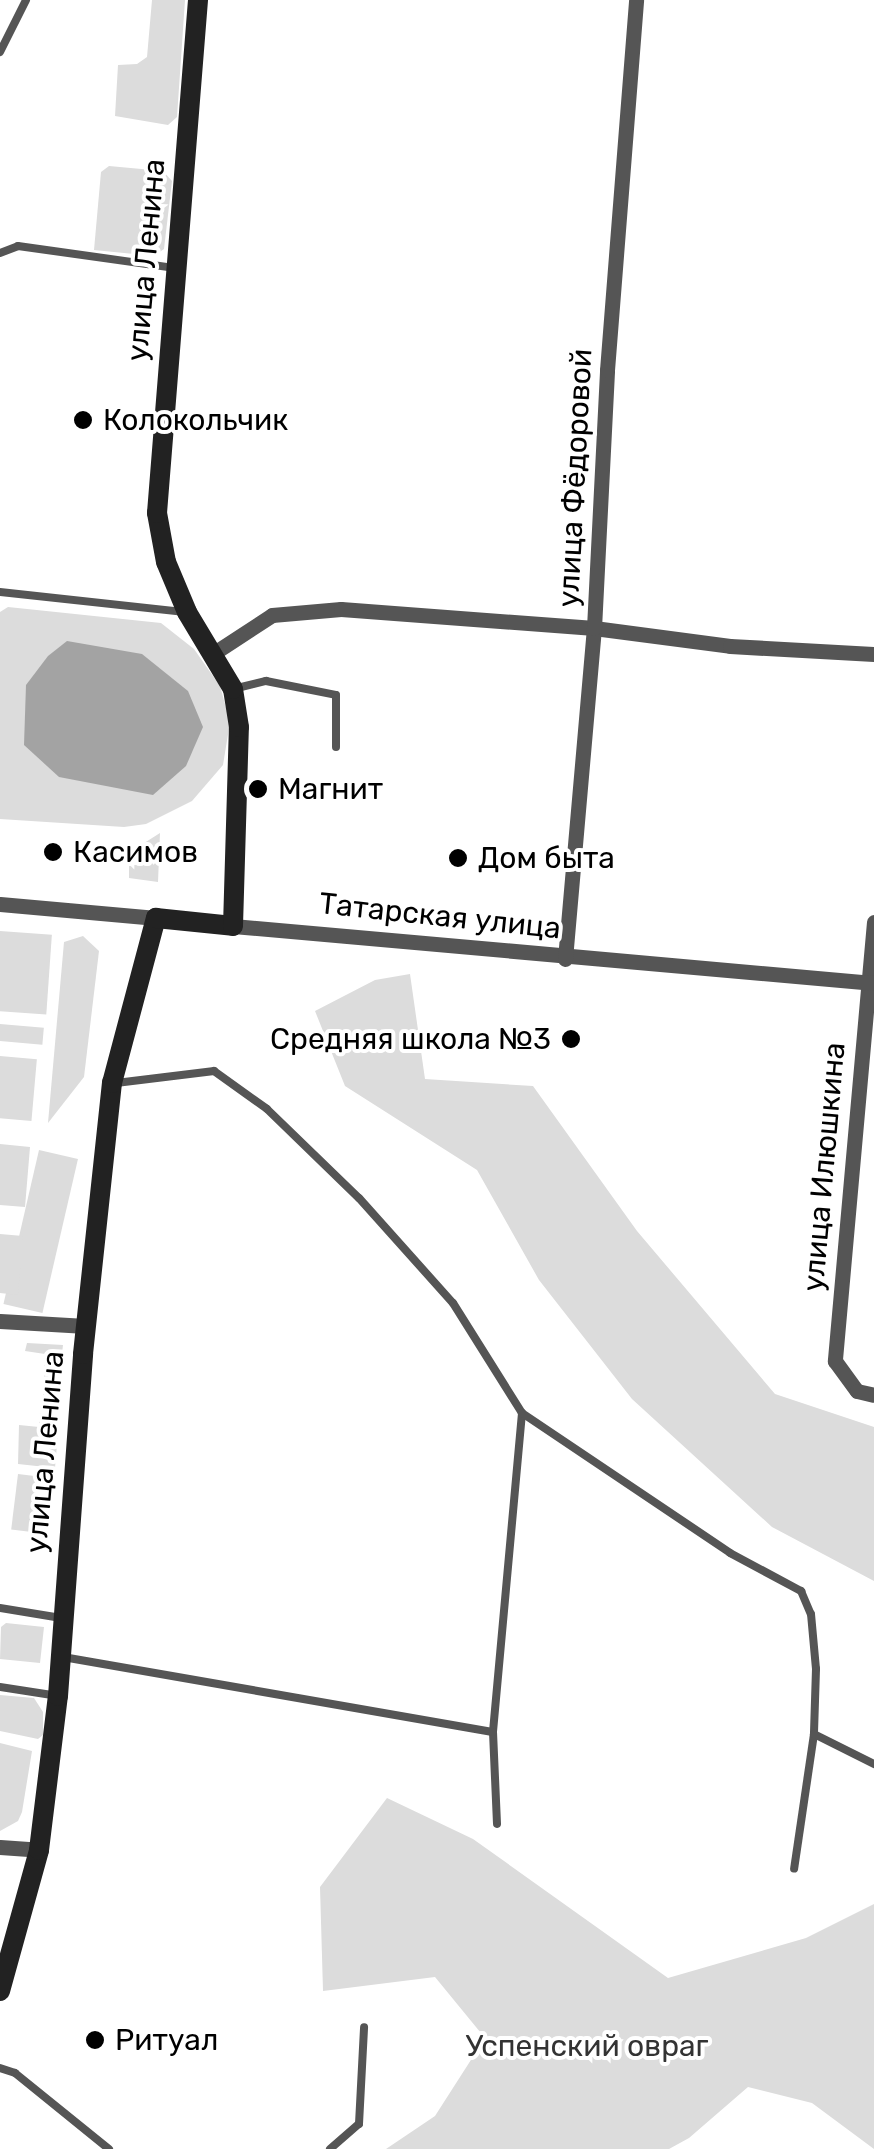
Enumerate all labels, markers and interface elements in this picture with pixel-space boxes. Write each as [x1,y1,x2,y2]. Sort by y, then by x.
street label: улица Ленина [119,157,173,363]
street label: улица Фёдоровой [550,348,600,608]
place label: Колокольчик [103,402,288,438]
marker: Колокольчик [72,409,94,431]
place label: Магнит [278,771,383,807]
marker: Магнит [247,778,269,800]
place label: Касимов [73,834,198,870]
place label: Дом быта [478,840,615,876]
marker: Касимов [42,841,64,863]
marker: Дом быта [447,847,469,869]
street label: Татарская улица [317,885,563,947]
place label: Средняя школа №3 [270,1021,551,1057]
marker: Средняя школа №3 [560,1028,582,1050]
street label: улица Илюшкина [795,1041,853,1293]
street label: улица Ленина [18,1349,72,1555]
place label: Ритуал [115,2022,218,2058]
park label: Успенский овраг [466,2028,708,2064]
marker: Ритуал [84,2029,106,2051]

